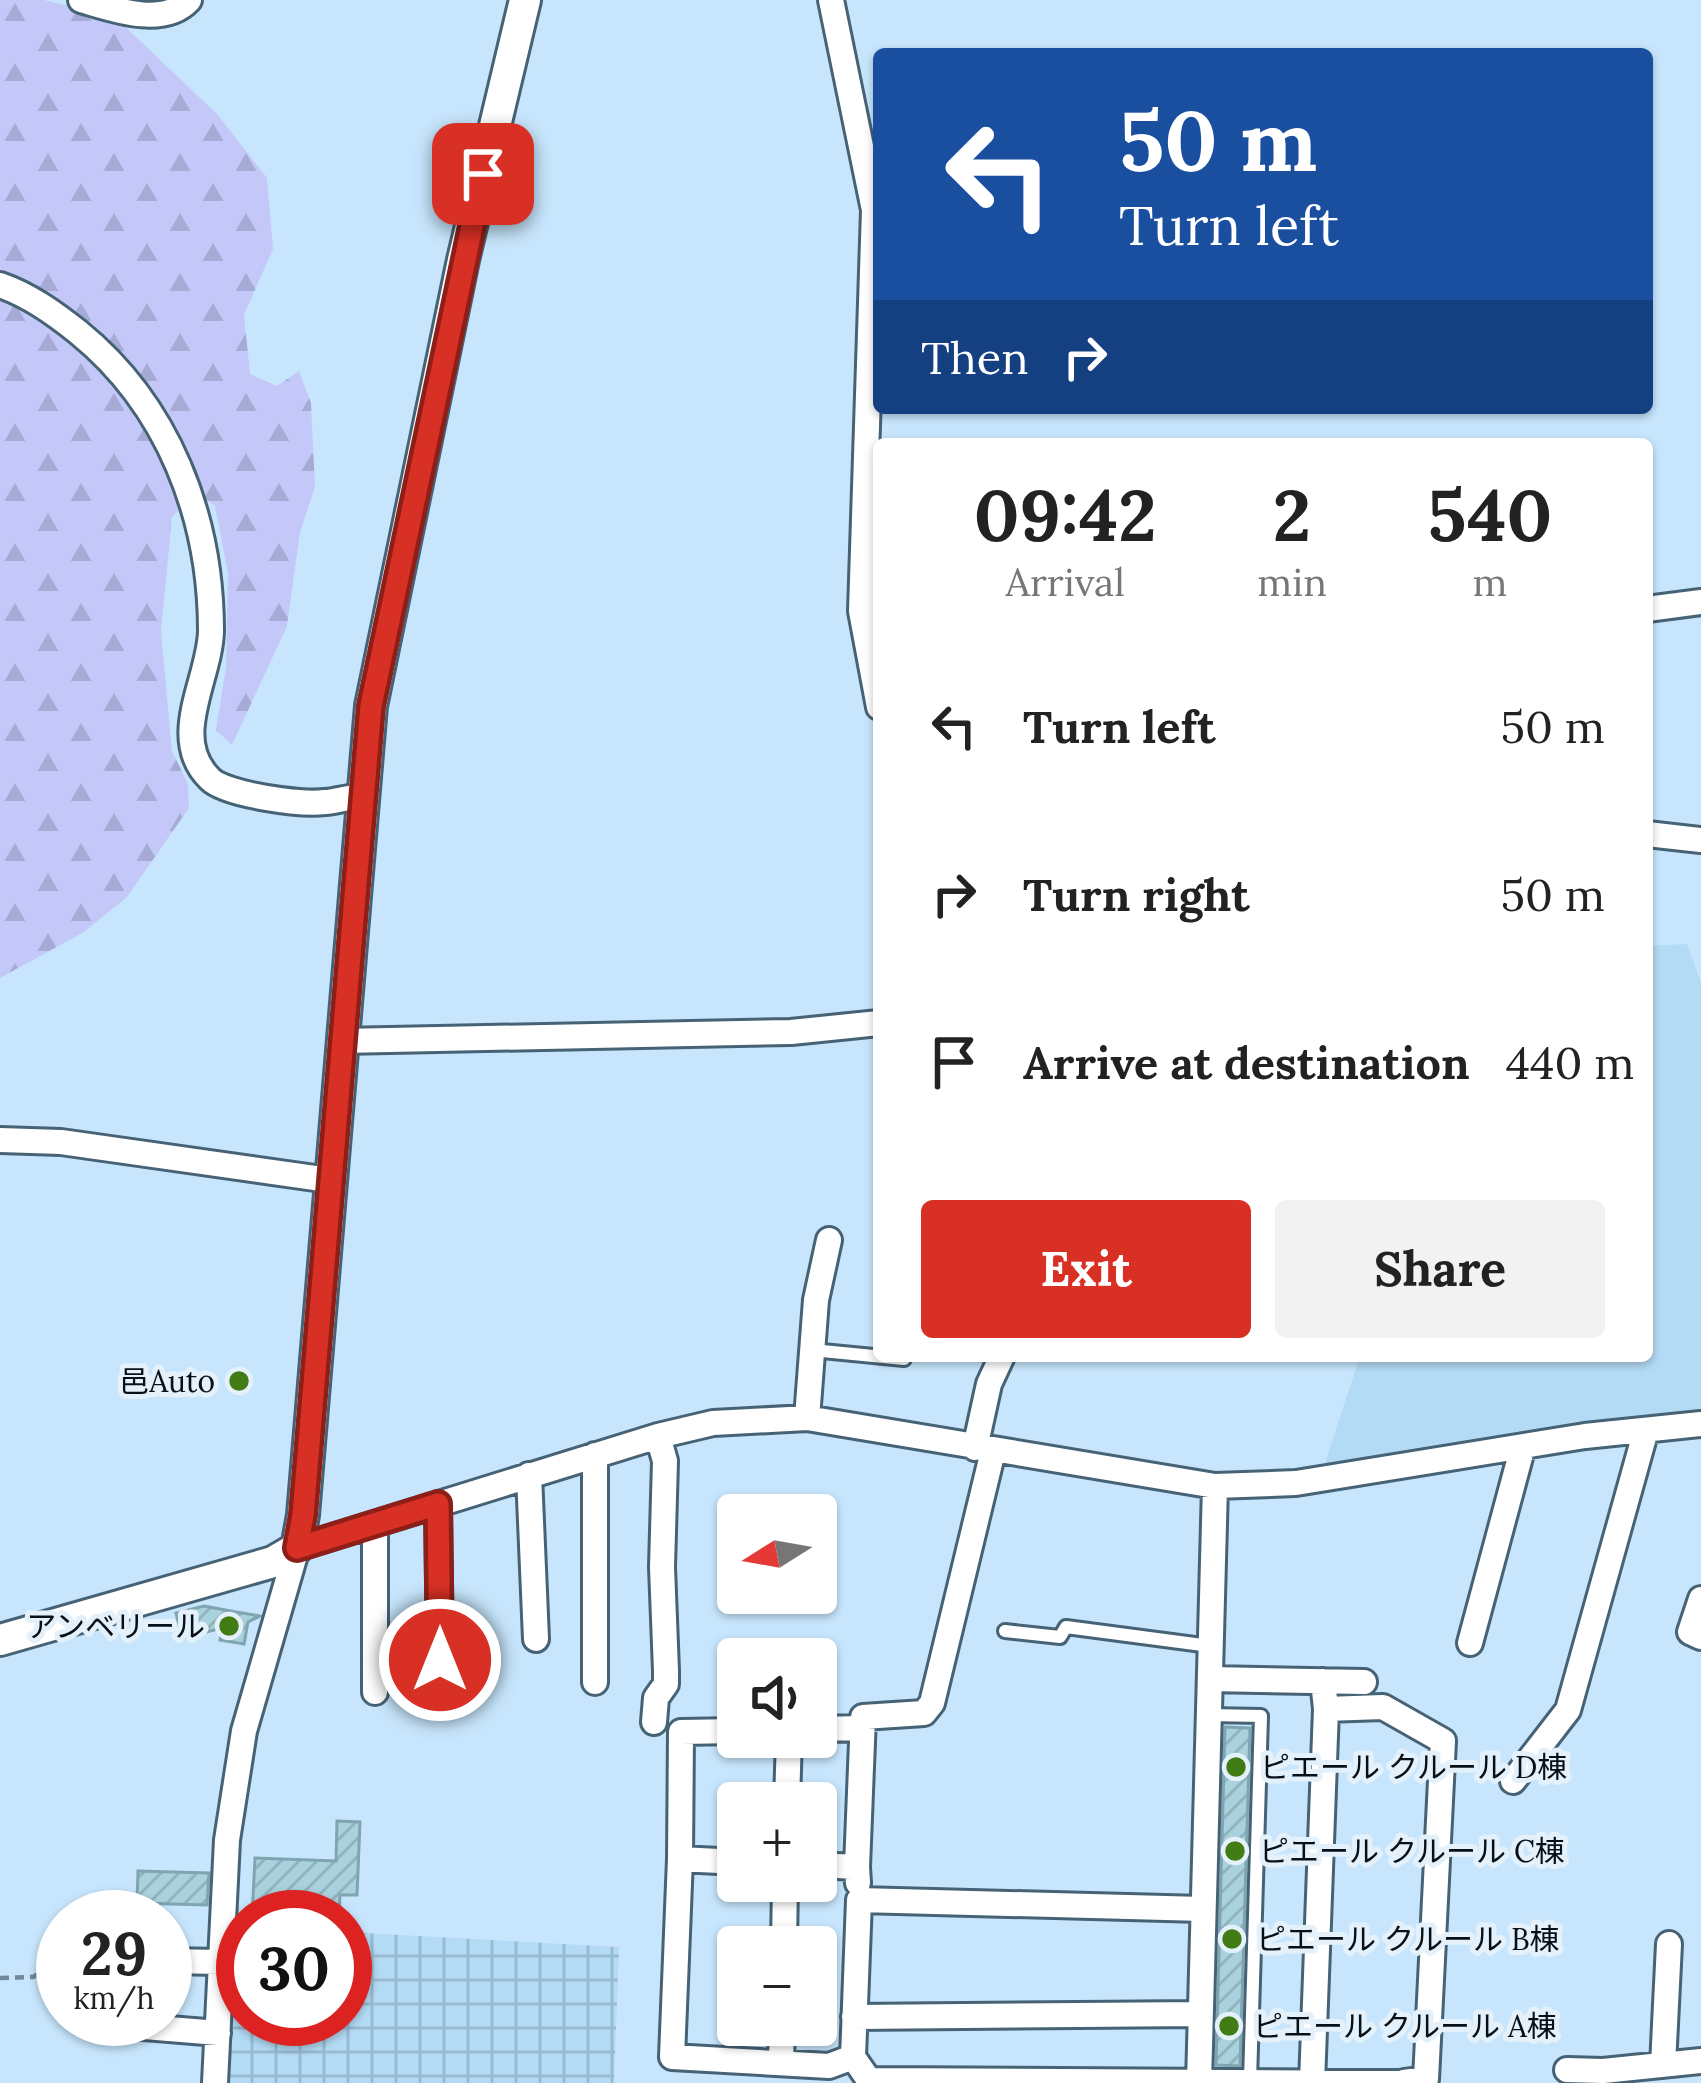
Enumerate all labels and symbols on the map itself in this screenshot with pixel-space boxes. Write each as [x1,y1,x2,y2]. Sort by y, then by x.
pin [432,123,534,225]
place label: 邑Auto [119,1362,215,1400]
marker: 邑Auto [226,1368,252,1394]
north arrow [717,1494,837,1614]
position arrow [377,1597,503,1723]
place label: アンベリール [26,1607,205,1645]
marker: アンベリール [216,1613,242,1639]
place label: ピエール クルール D棟 [1260,1748,1567,1786]
marker: ピエール クルール D棟 [1223,1754,1249,1780]
place label: ピエール クルール C棟 [1259,1832,1565,1870]
marker: ピエール クルール C棟 [1222,1838,1248,1864]
speed limit sign: 30 [216,1890,372,2046]
place label: ピエール クルール B棟 [1256,1920,1560,1958]
marker: ピエール クルール B棟 [1219,1926,1245,1952]
place label: ピエール クルール A棟 [1253,2007,1557,2045]
marker: ピエール クルール A棟 [1216,2013,1242,2039]

